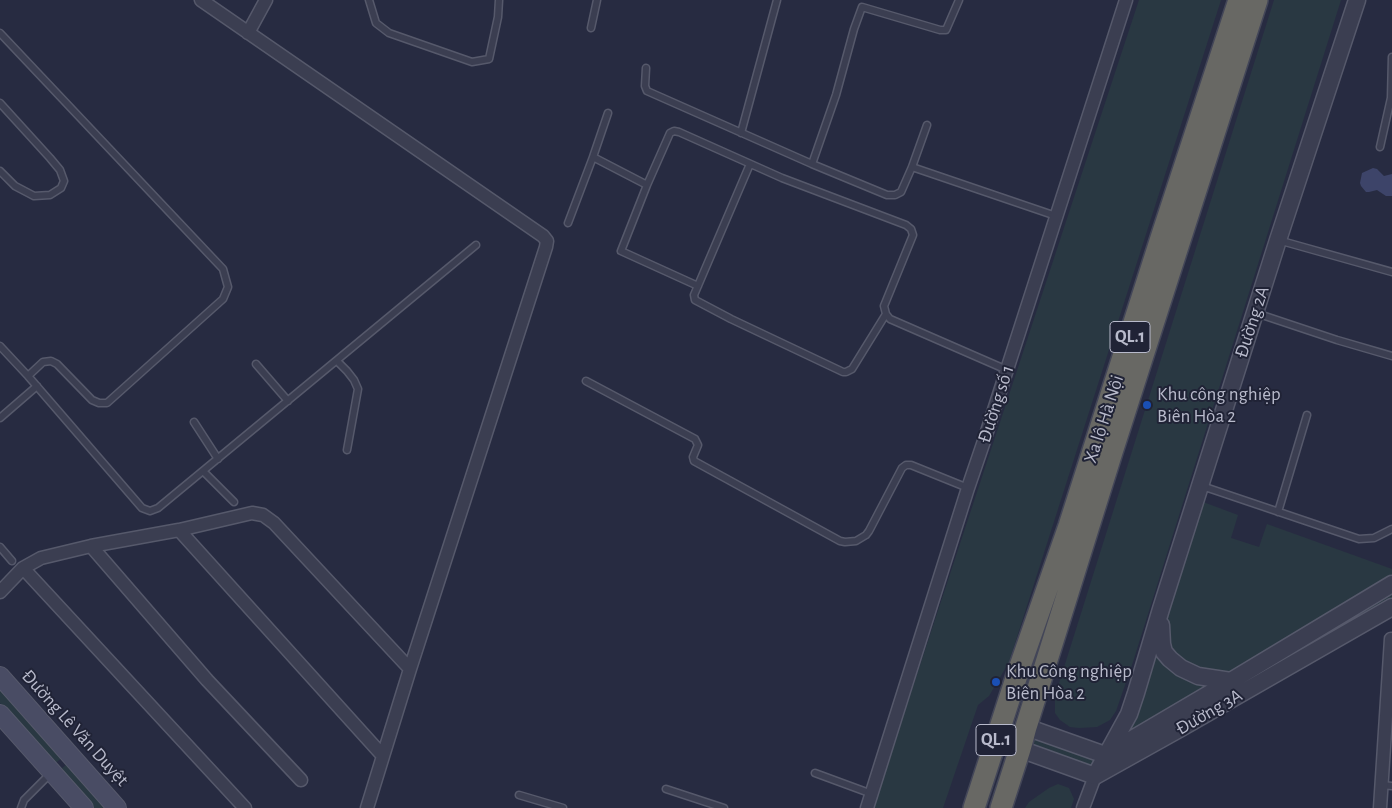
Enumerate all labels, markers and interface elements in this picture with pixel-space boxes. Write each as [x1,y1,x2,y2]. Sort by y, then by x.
street label: Đường 2A [1230,283,1274,361]
road number: QL.1 [1110,322,1150,352]
street label: Đường số 1 [973,362,1019,446]
street label: Xa lộ Hà Nội [1079,372,1129,466]
place label: Khu công nghiệp Biên Hòa 2 [1157,383,1281,427]
marker: Khu công nghiệp Biên Hòa 2 [1141,399,1153,411]
place label: Khu Công nghiệp Biên Hòa 2 [1006,660,1132,704]
street label: Đường Lê Văn Duyệt [17,665,133,791]
marker: Khu Công nghiệp Biên Hòa 2 [990,676,1002,688]
street label: Đường 3A [1172,684,1246,740]
road number: QL.1 [976,724,1016,756]

